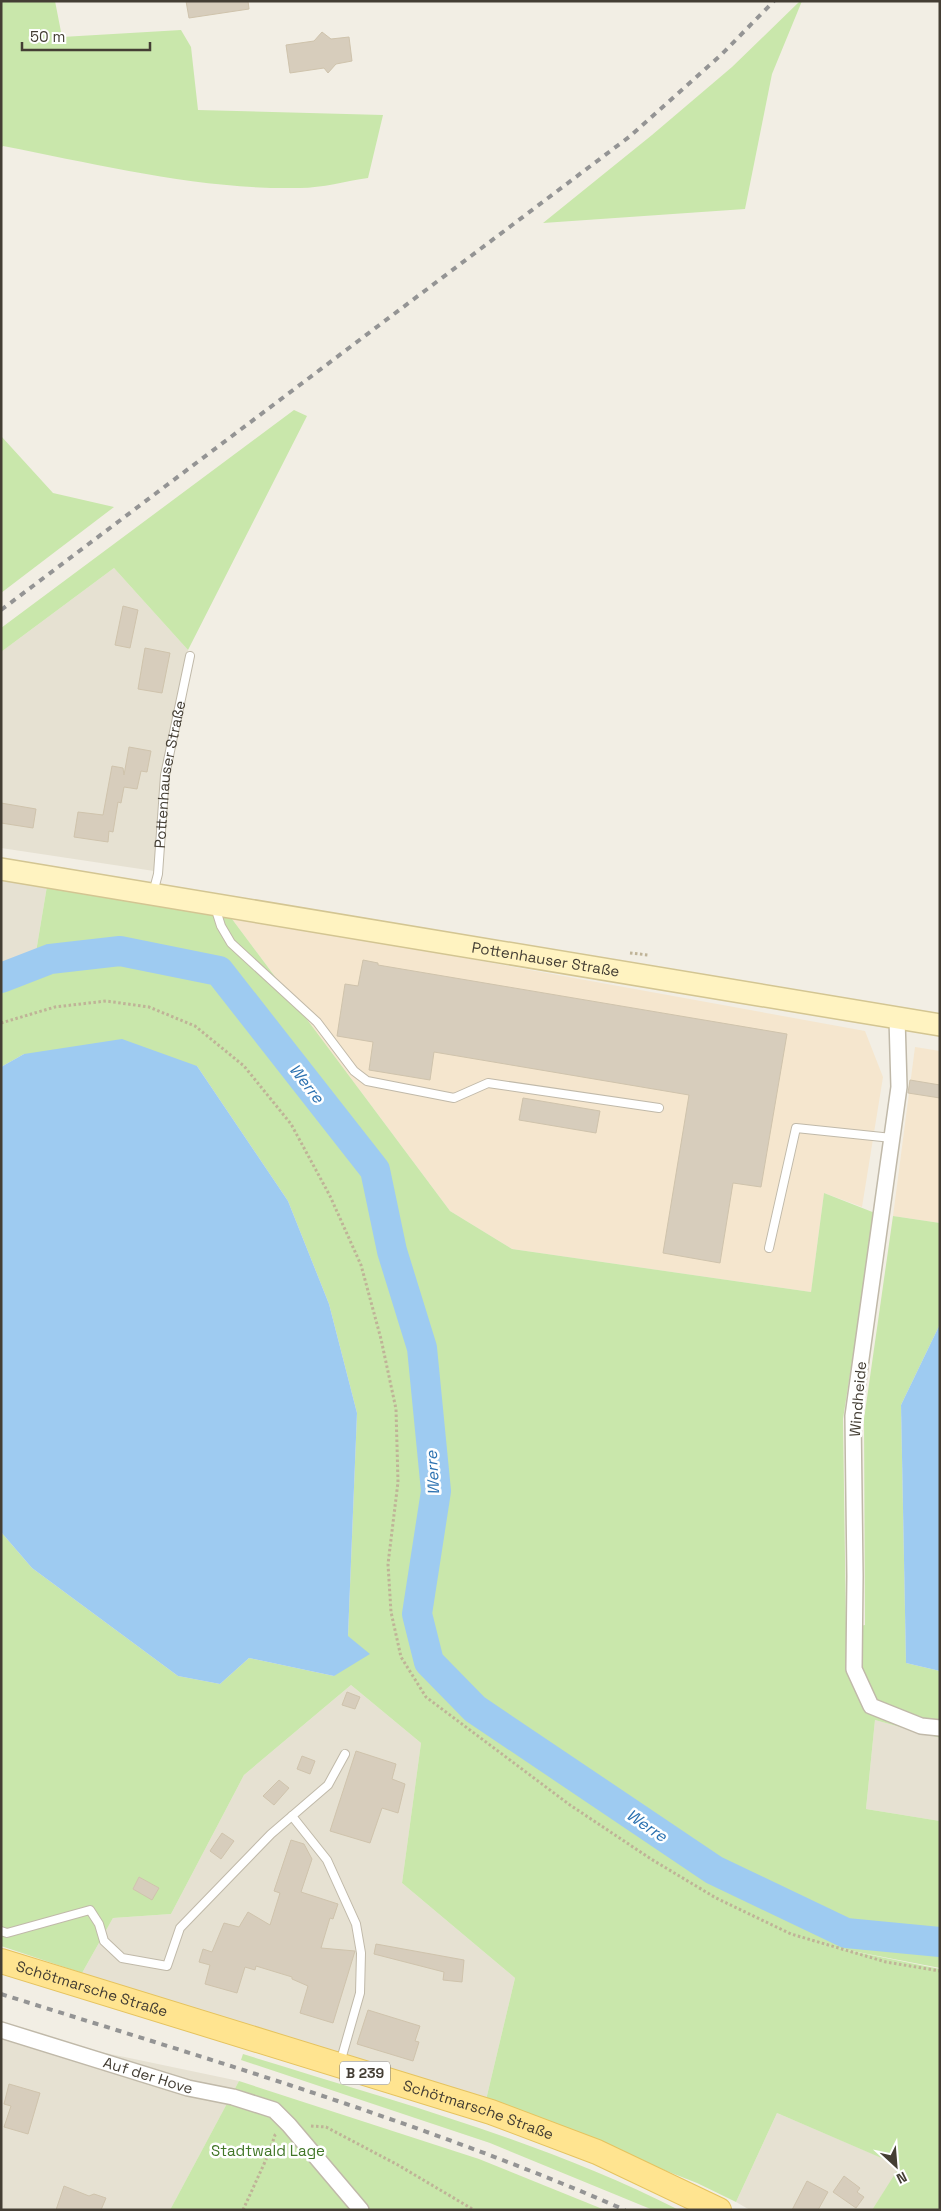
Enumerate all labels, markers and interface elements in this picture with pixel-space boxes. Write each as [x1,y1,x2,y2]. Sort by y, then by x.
scale bar [22,20,150,52]
text: 50 m [30,27,65,46]
street label: Pottenhauser Straße [150,699,189,849]
street label: Pottenhauser Straße [470,937,621,981]
water label: Werre [285,1059,329,1108]
street label: Windheide [845,1360,870,1438]
water label: Werre [421,1450,444,1496]
water label: Werre [622,1804,671,1847]
street label: Schötmarsche Straße [14,1956,170,2021]
street label: Auf der Hove [101,2052,195,2098]
road number: B 239 [340,2062,390,2084]
street label: Schötmarsche Straße [401,2075,556,2144]
park label: Stadtwald Lage [211,2141,325,2160]
north arrow [871,2141,921,2191]
text: N [894,2168,910,2188]

